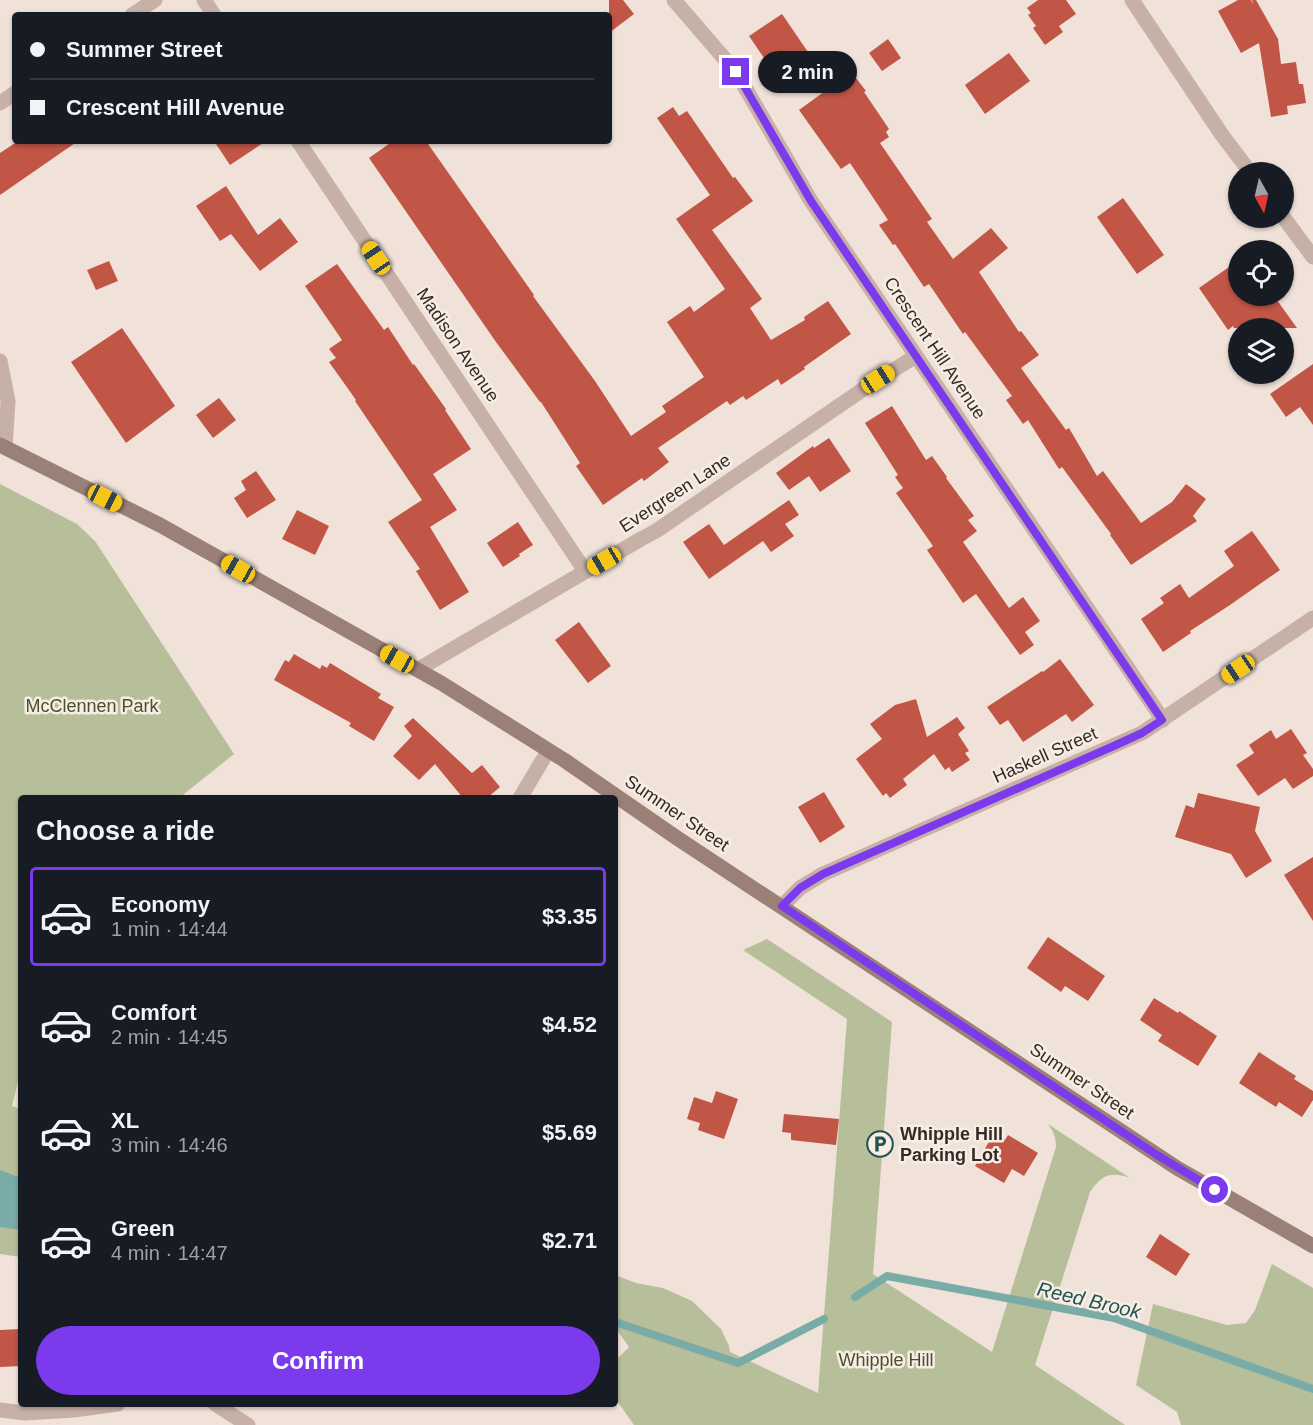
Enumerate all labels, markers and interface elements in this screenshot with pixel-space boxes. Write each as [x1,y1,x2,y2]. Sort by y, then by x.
text: Summer Street [66,37,223,62]
callout: 2 min [757,51,856,93]
route end [722,58,749,85]
text: 2 min [781,61,834,83]
text: Crescent Hill Avenue [66,95,284,120]
north arrow [1228,162,1294,228]
map controls [1228,162,1294,384]
car [358,238,394,278]
button: locate [1228,240,1294,306]
street label: Crescent Hill Avenue [880,273,990,423]
street label: Madison Avenue [413,284,503,406]
button: layers [1228,318,1294,384]
car [858,362,898,396]
street label: Evergreen Lane [616,450,734,536]
car [85,482,125,514]
car [584,544,624,578]
car [218,552,258,586]
car [377,642,417,676]
car [1218,651,1258,687]
park label: McClennen Park [25,696,160,716]
street label: Haskell Street [990,723,1100,787]
street label: Summer Street [621,771,733,855]
text: Choose a ride [36,816,215,846]
icon: car [39,890,93,944]
text: Economy [111,892,210,917]
text: $3.35 [542,904,597,929]
text: 1 min · 14:44 [111,918,228,940]
icon: car [39,998,93,1052]
text: Comfort [111,1000,197,1025]
text: $4.52 [542,1012,597,1037]
text: 2 min · 14:45 [111,1026,228,1048]
street label: Summer Street [1026,1039,1138,1123]
icon: car [39,1106,93,1160]
text: XL [111,1108,139,1133]
text: $5.69 [542,1120,597,1145]
place label: Whipple Hill Parking Lot [900,1124,1003,1165]
parking icon: Whipple Hill Parking Lot [865,1129,895,1159]
text: 3 min · 14:46 [111,1134,228,1156]
route start [1201,1176,1228,1203]
icon: car [39,1214,93,1268]
text: Green [111,1216,175,1241]
text: $2.71 [542,1228,597,1253]
text: 4 min · 14:47 [111,1242,228,1264]
water label: Reed Brook [1035,1277,1144,1323]
button: Confirm [36,1326,600,1395]
park label: Whipple Hill [838,1350,934,1370]

